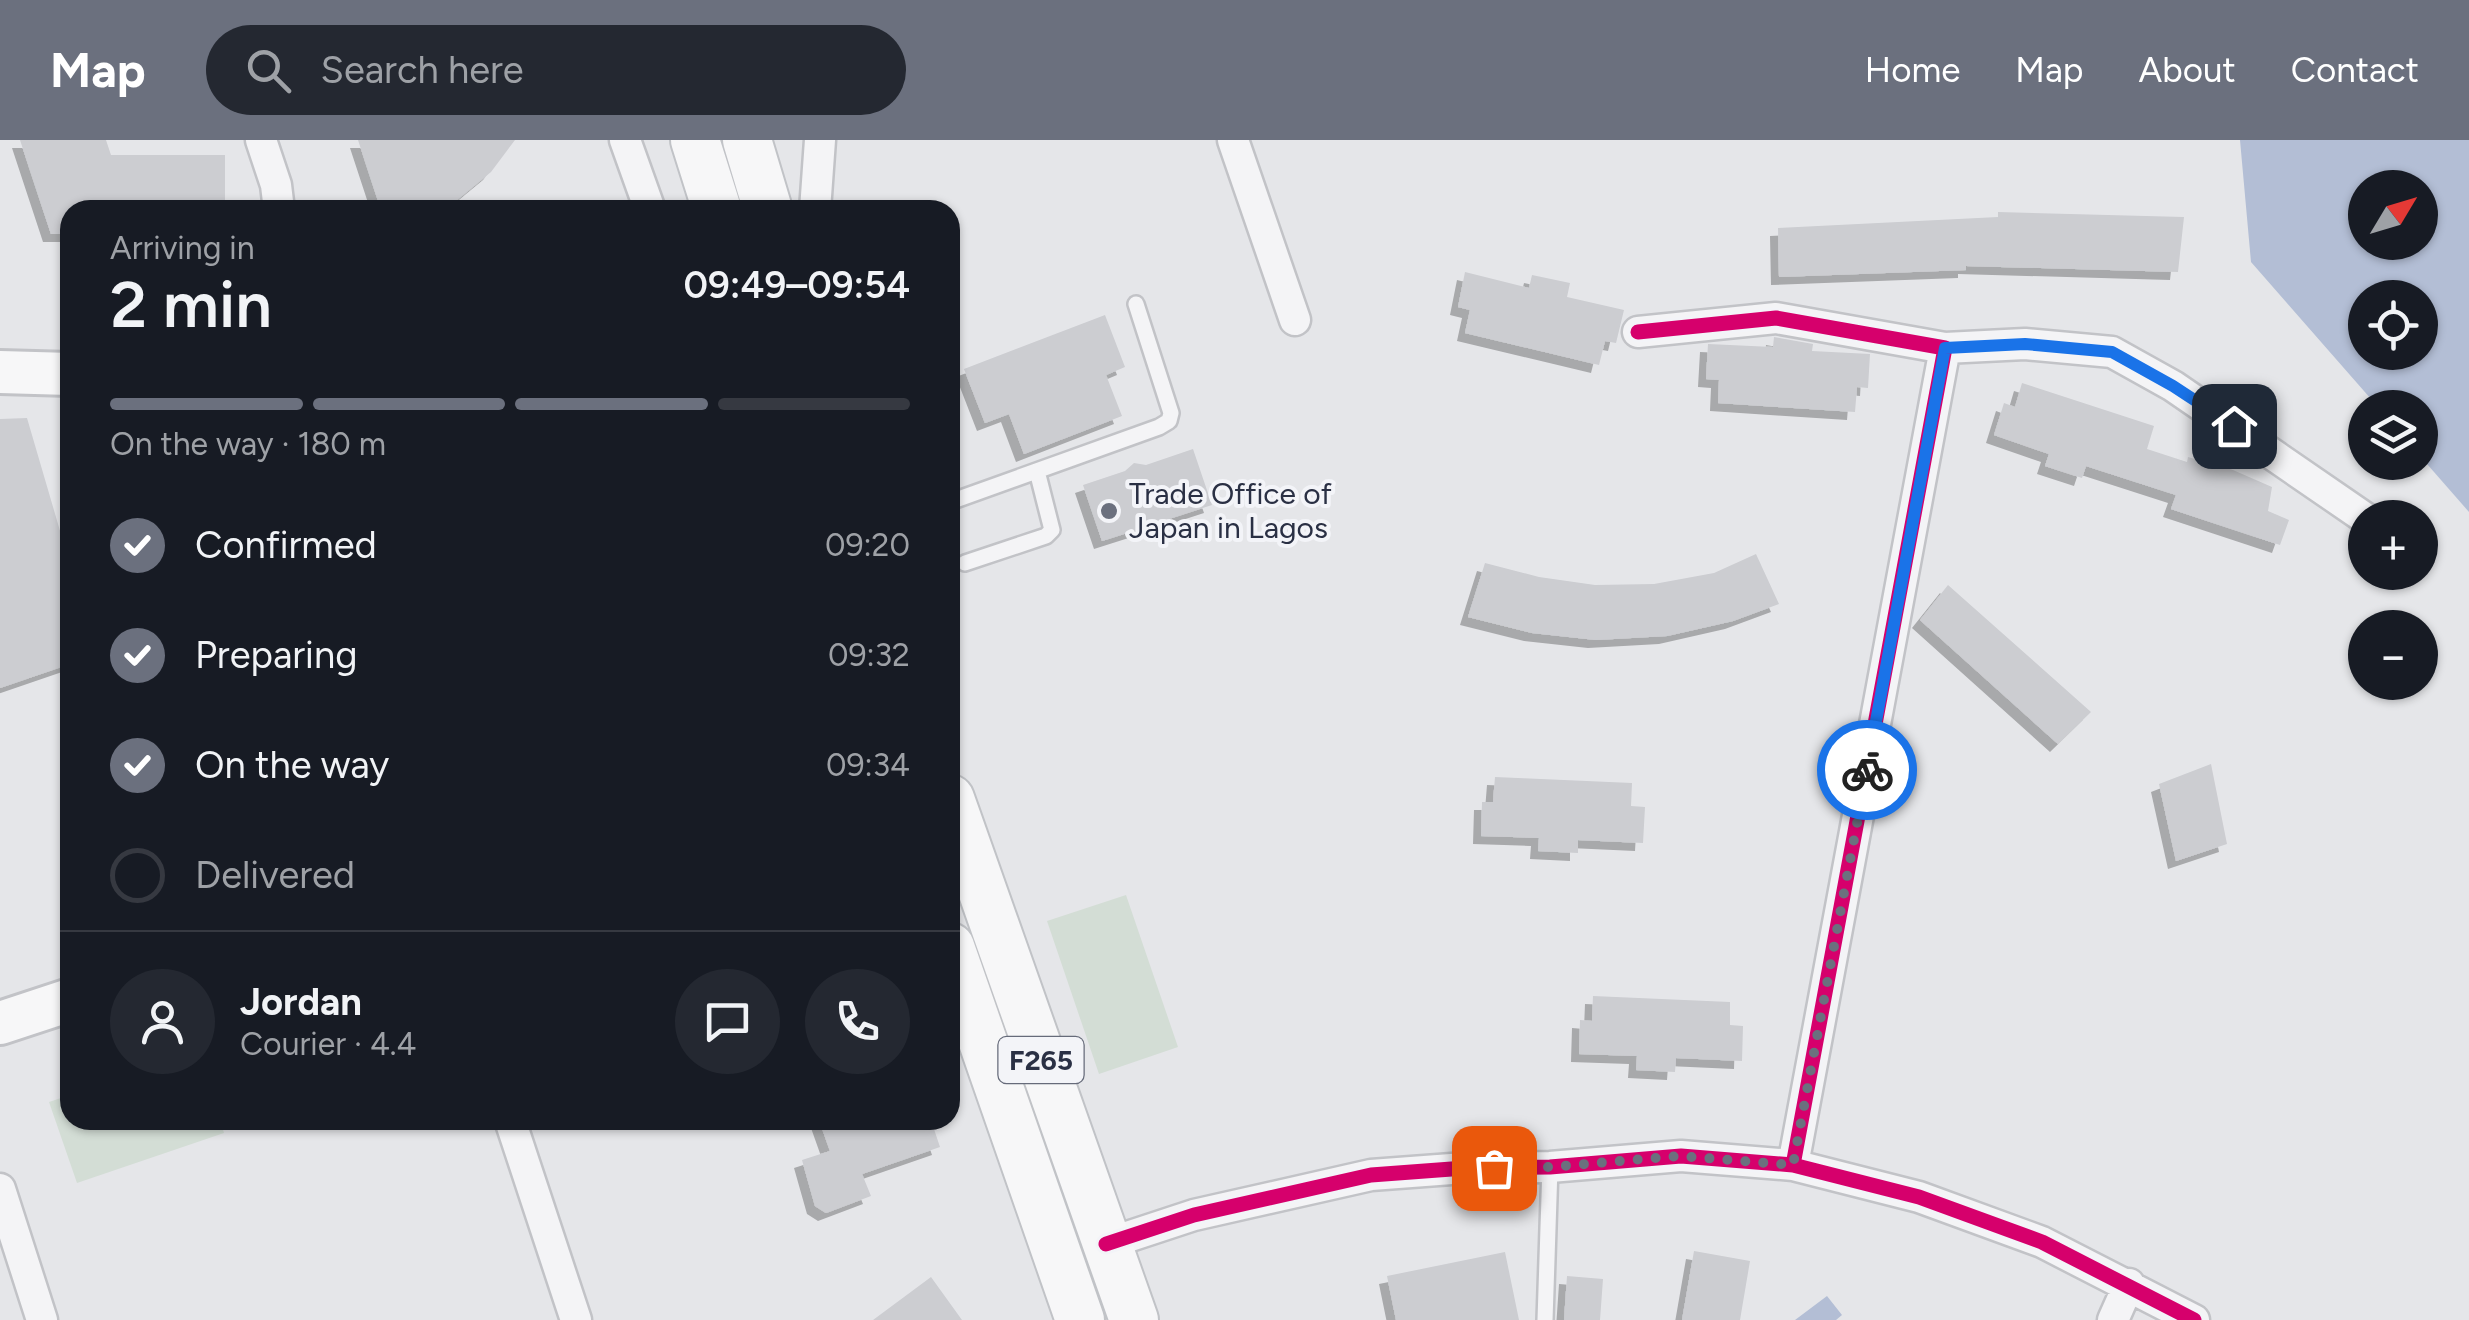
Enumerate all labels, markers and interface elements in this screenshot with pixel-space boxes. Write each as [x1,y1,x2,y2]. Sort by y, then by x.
search box [206,25,906,115]
text: Map [50,41,146,99]
icon: search [241,43,296,98]
text: Search here [321,47,524,93]
text: Home [1865,49,1960,91]
text: Map [2015,49,2084,91]
text: About [2139,49,2236,91]
text: Contact [2291,49,2419,91]
north arrow [2348,170,2438,260]
map controls [2348,170,2438,700]
text: Arriving in [110,229,255,267]
text: 09:49–09:54 [684,262,910,308]
text: 2 min [110,265,272,343]
button: locate [2348,280,2438,370]
pin [2192,384,2277,469]
button: layers [2348,390,2438,480]
icon: home [2207,399,2262,454]
text: On the way · 180 m [110,425,386,463]
place label: Trade Office of Japan in Lagos [1129,475,1332,546]
marker: Trade Office of Japan in Lagos [1098,500,1120,522]
button: + [2348,500,2438,590]
icon: check [110,518,165,573]
text: Confirmed [195,522,377,568]
text: 09:20 [825,526,910,564]
button: − [2348,610,2438,700]
icon: check [110,628,165,683]
text: Preparing [195,632,357,678]
text: 09:32 [828,636,910,674]
courier [1817,720,1917,820]
icon: check [110,738,165,793]
text: On the way [195,742,389,788]
icon: bike [1840,743,1895,798]
text: 09:34 [826,746,910,784]
text: Delivered [195,852,355,898]
button: person [110,969,215,1074]
button: chat [675,969,780,1074]
button: phone [805,969,910,1074]
text: Jordan [240,979,362,1025]
text: Courier · 4.4 [240,1025,416,1063]
road number: F265 [998,1037,1084,1083]
pin [1452,1126,1537,1211]
icon: bag [1467,1141,1522,1196]

